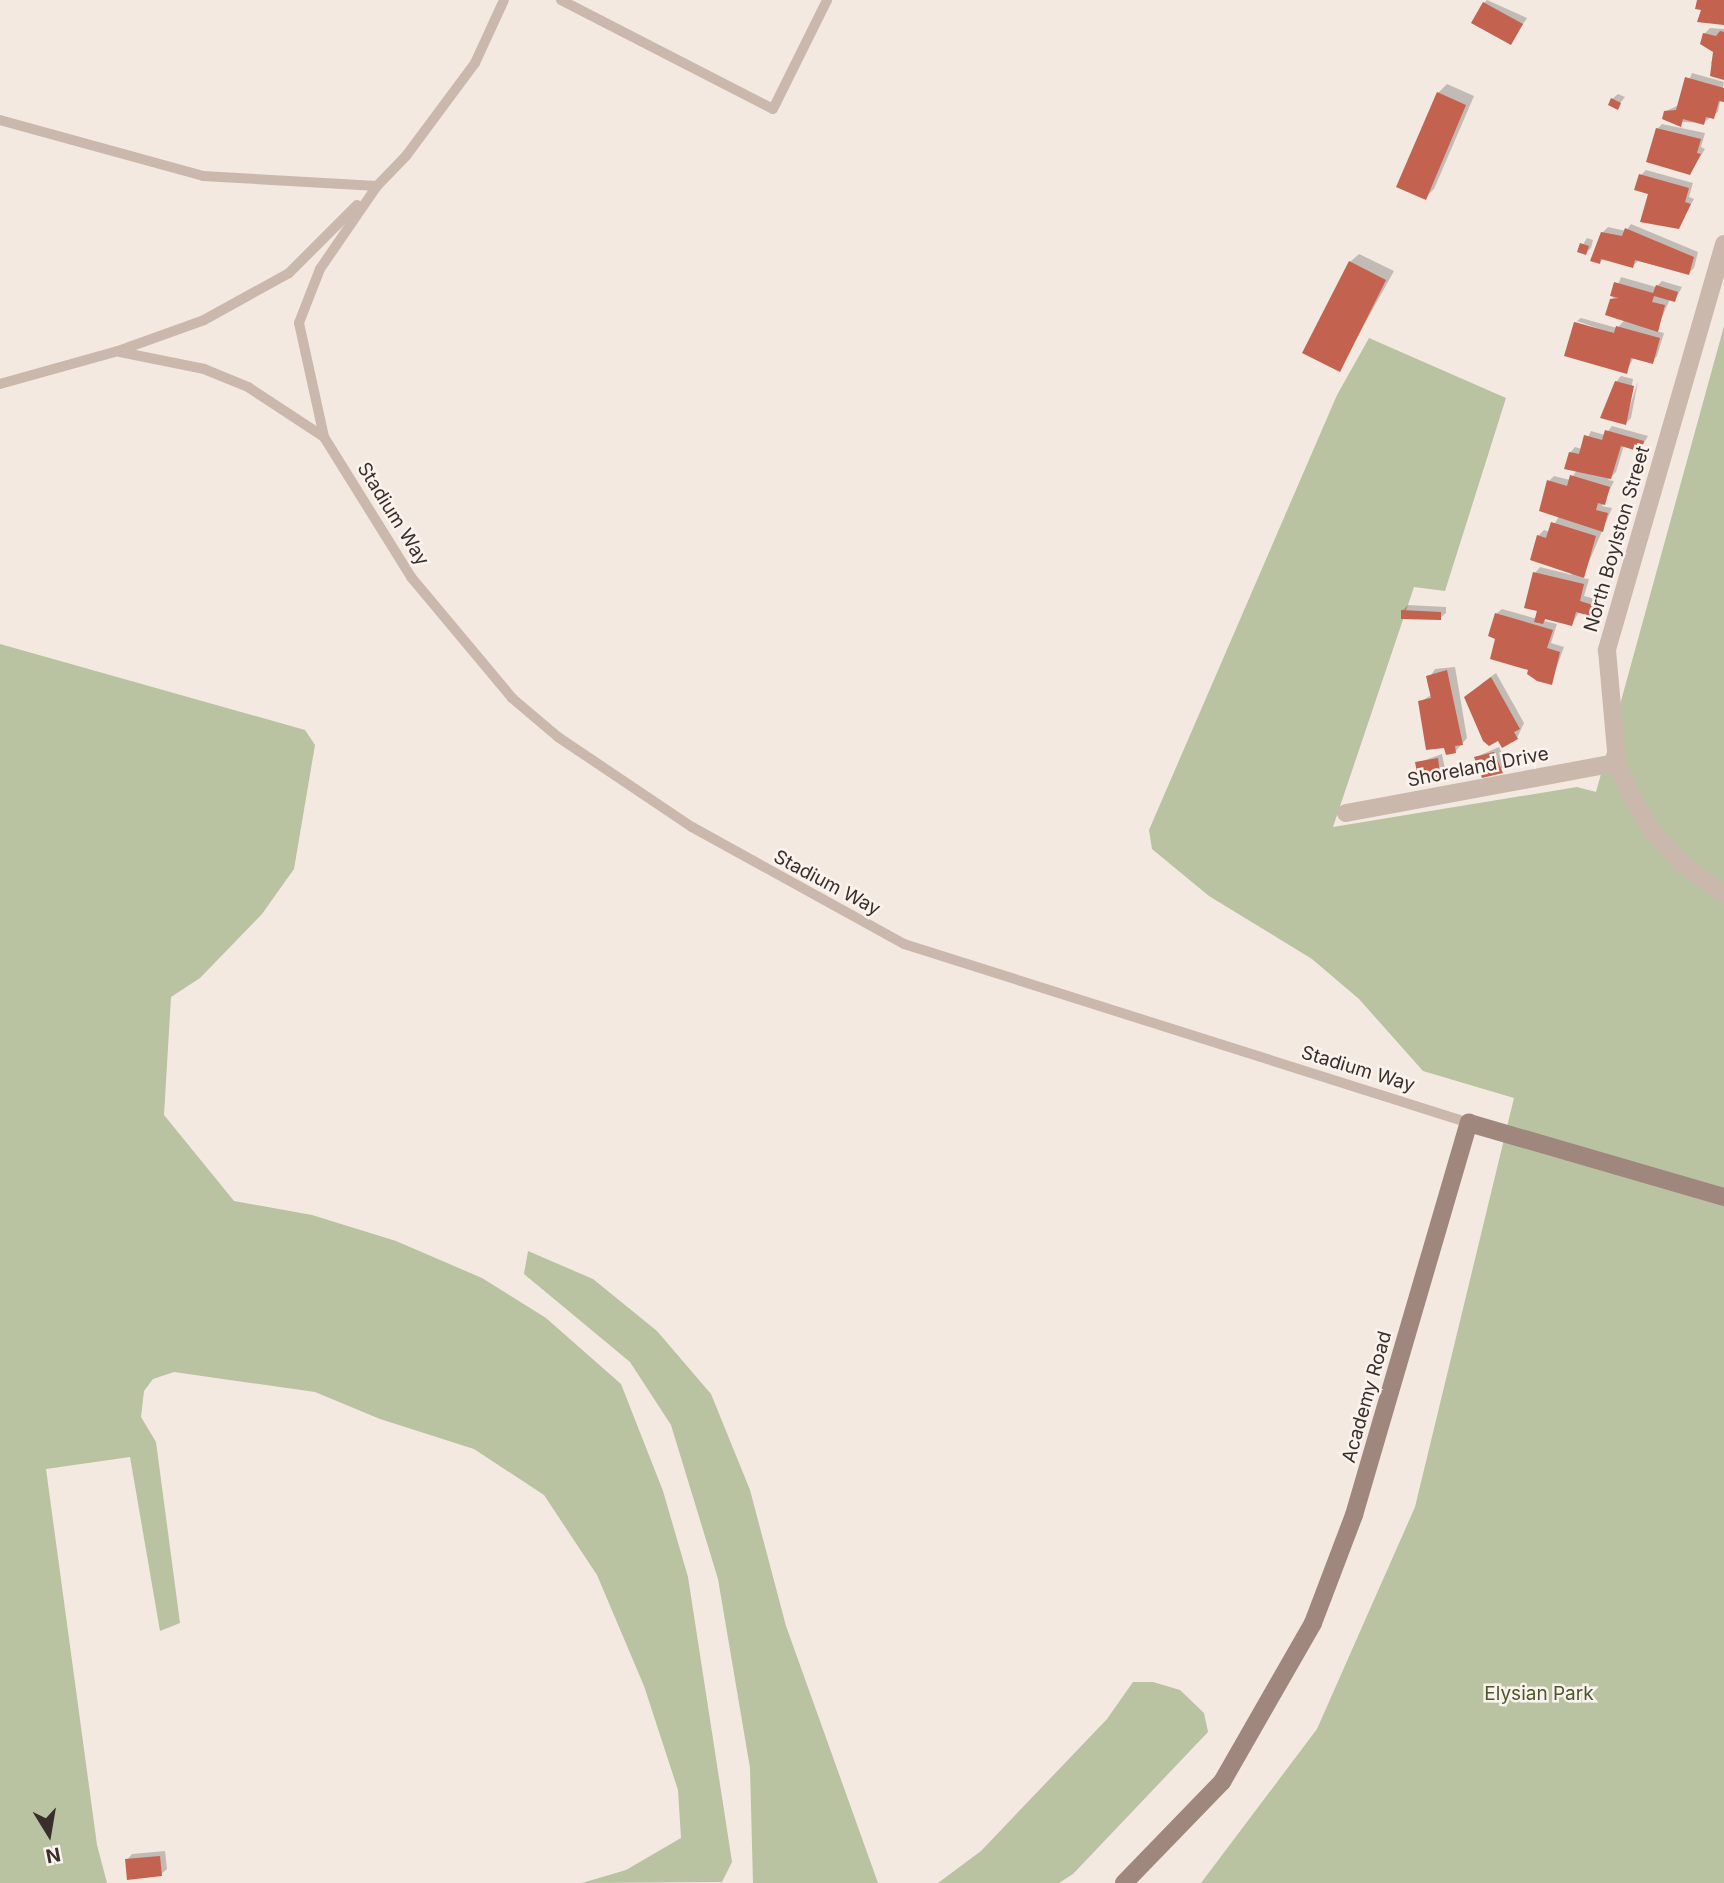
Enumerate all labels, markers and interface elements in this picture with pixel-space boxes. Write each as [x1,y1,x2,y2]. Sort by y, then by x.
street label: North Boylston Street [1580,443,1654,635]
street label: Stadium Way [352,458,434,570]
street label: Shoreland Drive [1405,742,1551,792]
street label: Stadium Way [770,845,884,921]
street label: Stadium Way [1299,1041,1417,1097]
street label: Academy Road [1337,1329,1397,1465]
park label: Elysian Park [1484,1683,1594,1705]
north arrow [14,1799,84,1869]
text: N [44,1842,62,1868]

